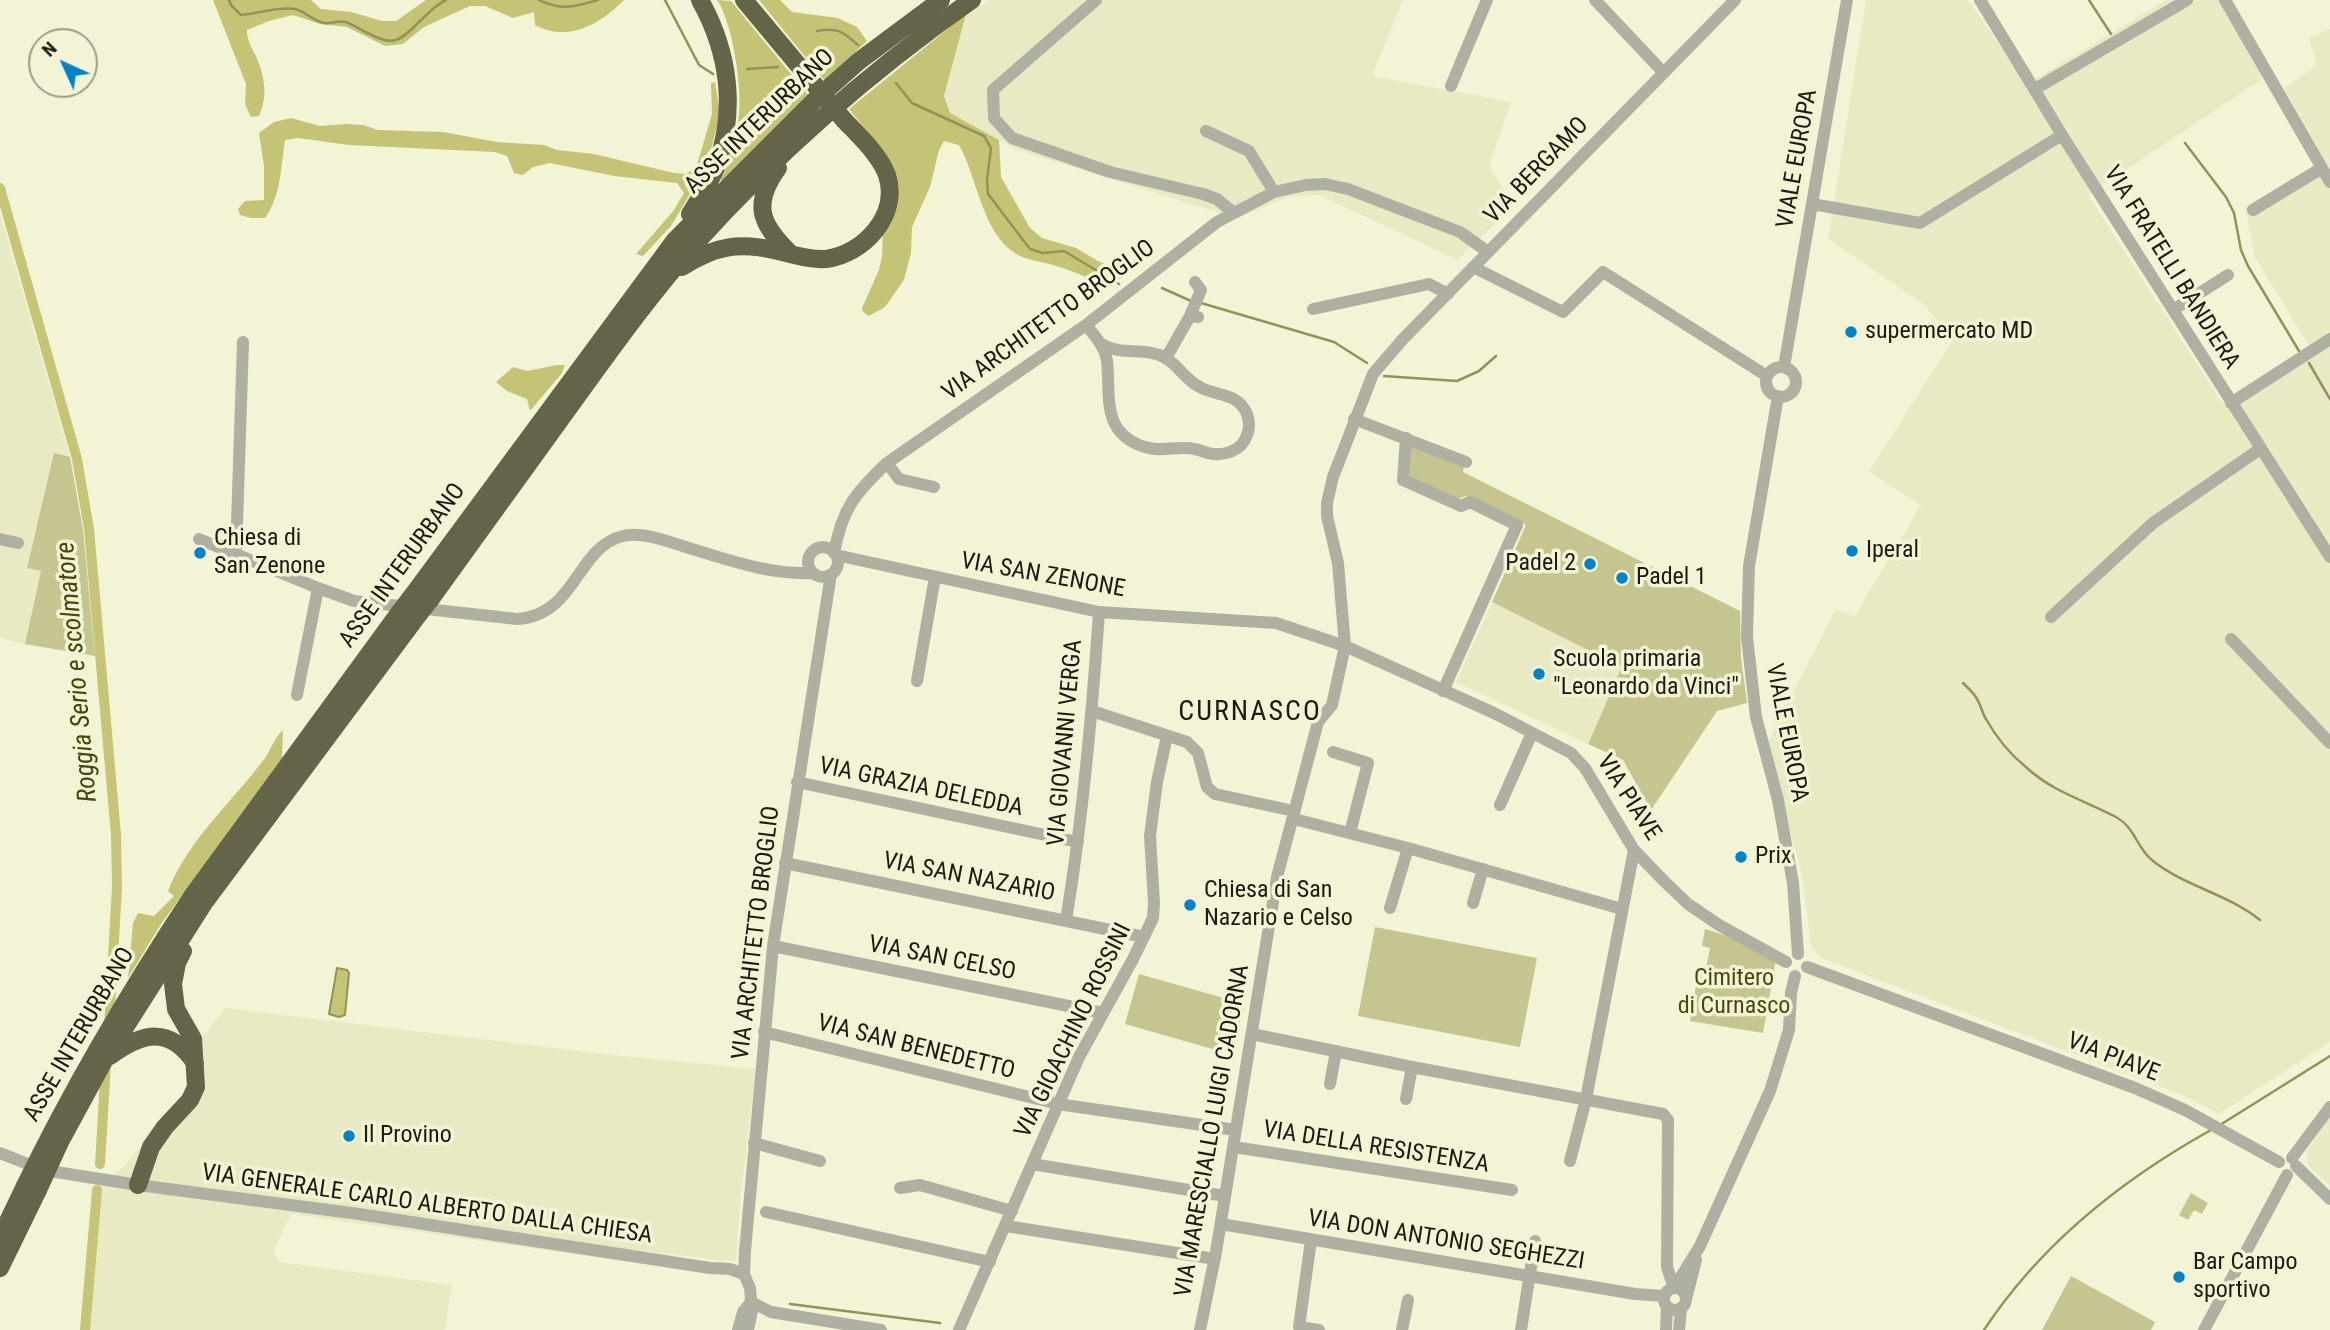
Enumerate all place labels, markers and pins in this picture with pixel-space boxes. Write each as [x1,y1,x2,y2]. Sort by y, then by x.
place label: supermercato MD [1865,318,2033,346]
marker: supermercato MD [1843,324,1859,340]
place label: Chiesa di San Zenone [214,525,325,581]
place label: Iperal [1866,537,1919,565]
marker: Iperal [1844,543,1860,559]
marker: Chiesa di San Zenone [192,545,208,561]
place label: Padel 2 [1505,550,1576,578]
marker: Padel 2 [1582,556,1598,572]
place label: Padel 1 [1636,564,1707,592]
marker: Padel 1 [1614,570,1630,586]
place label: Scuola primaria "Leonardo da Vinci" [1553,646,1739,702]
marker: Scuola primaria "Leonardo da Vinci" [1531,666,1547,682]
place label: Prix [1755,843,1792,871]
marker: Prix [1733,849,1749,865]
place label: Chiesa di San Nazario e Celso [1204,877,1353,933]
marker: Chiesa di San Nazario e Celso [1182,897,1198,913]
place label: Il Provino [363,1122,452,1150]
marker: Il Provino [341,1128,357,1144]
place label: Bar Campo sportivo [2193,1249,2297,1305]
marker: Bar Campo sportivo [2171,1269,2187,1285]

